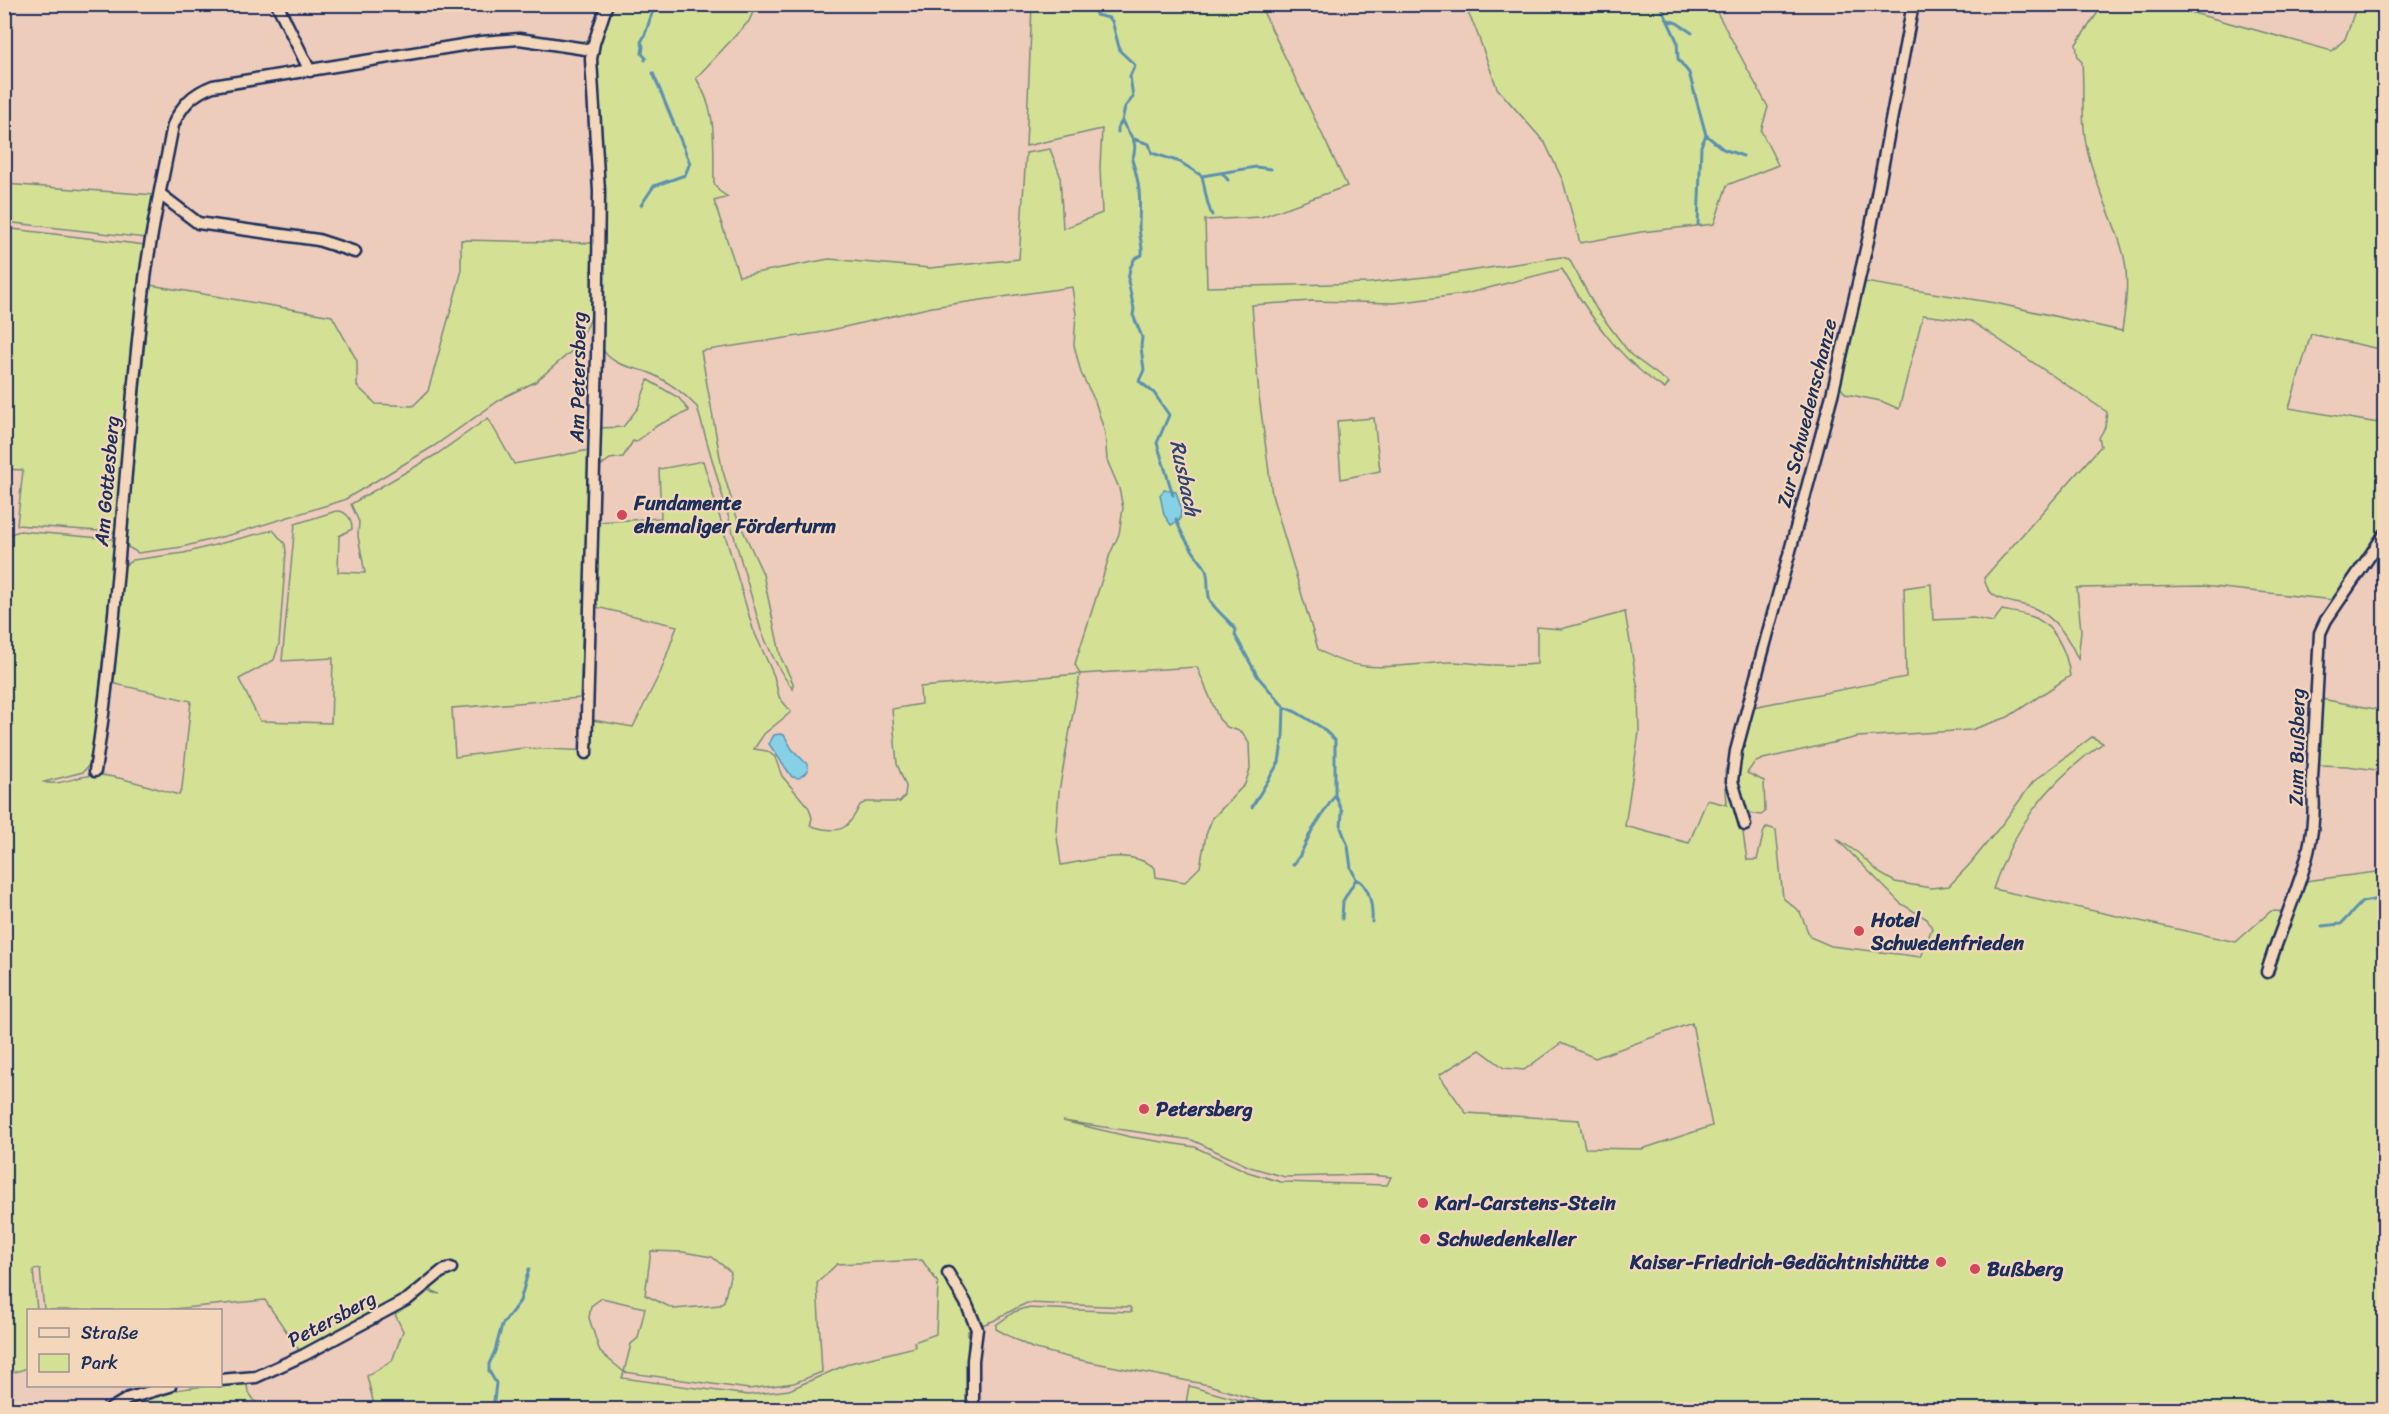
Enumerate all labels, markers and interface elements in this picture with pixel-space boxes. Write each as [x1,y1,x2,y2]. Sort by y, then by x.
street label: Am Petersberg [559,311,597,444]
street label: Zur Schwedenschanze [1767,315,1847,511]
street label: Am Gottesberg [84,414,130,549]
water label: Rusbach [1158,436,1212,522]
place label: Fundamente ehemaliger Förderturm [633,486,836,544]
marker: Fundamente ehemaliger Förderturm [615,508,629,522]
street label: Zum Bußberg [2278,688,2316,806]
place label: Hotel Schwedenfrieden [1870,903,2024,961]
marker: Hotel Schwedenfrieden [1852,924,1866,938]
place label: Petersberg [1156,1092,1253,1127]
marker: Petersberg [1137,1102,1151,1116]
place label: Karl-Carstens-Stein [1434,1186,1616,1221]
marker: Karl-Carstens-Stein [1416,1196,1430,1210]
place label: Schwedenkeller [1436,1222,1578,1257]
marker: Schwedenkeller [1418,1232,1432,1246]
place label: Kaiser-Friedrich-Gedächtnishütte [1629,1245,1930,1280]
place label: Bußberg [1987,1252,2064,1287]
marker: Kaiser-Friedrich-Gedächtnishütte [1934,1255,1948,1269]
marker: Bußberg [1968,1262,1982,1276]
street label: Petersberg [281,1281,383,1357]
legend [27,1309,222,1387]
text: Straße [81,1317,138,1349]
text: Park [81,1347,118,1379]

